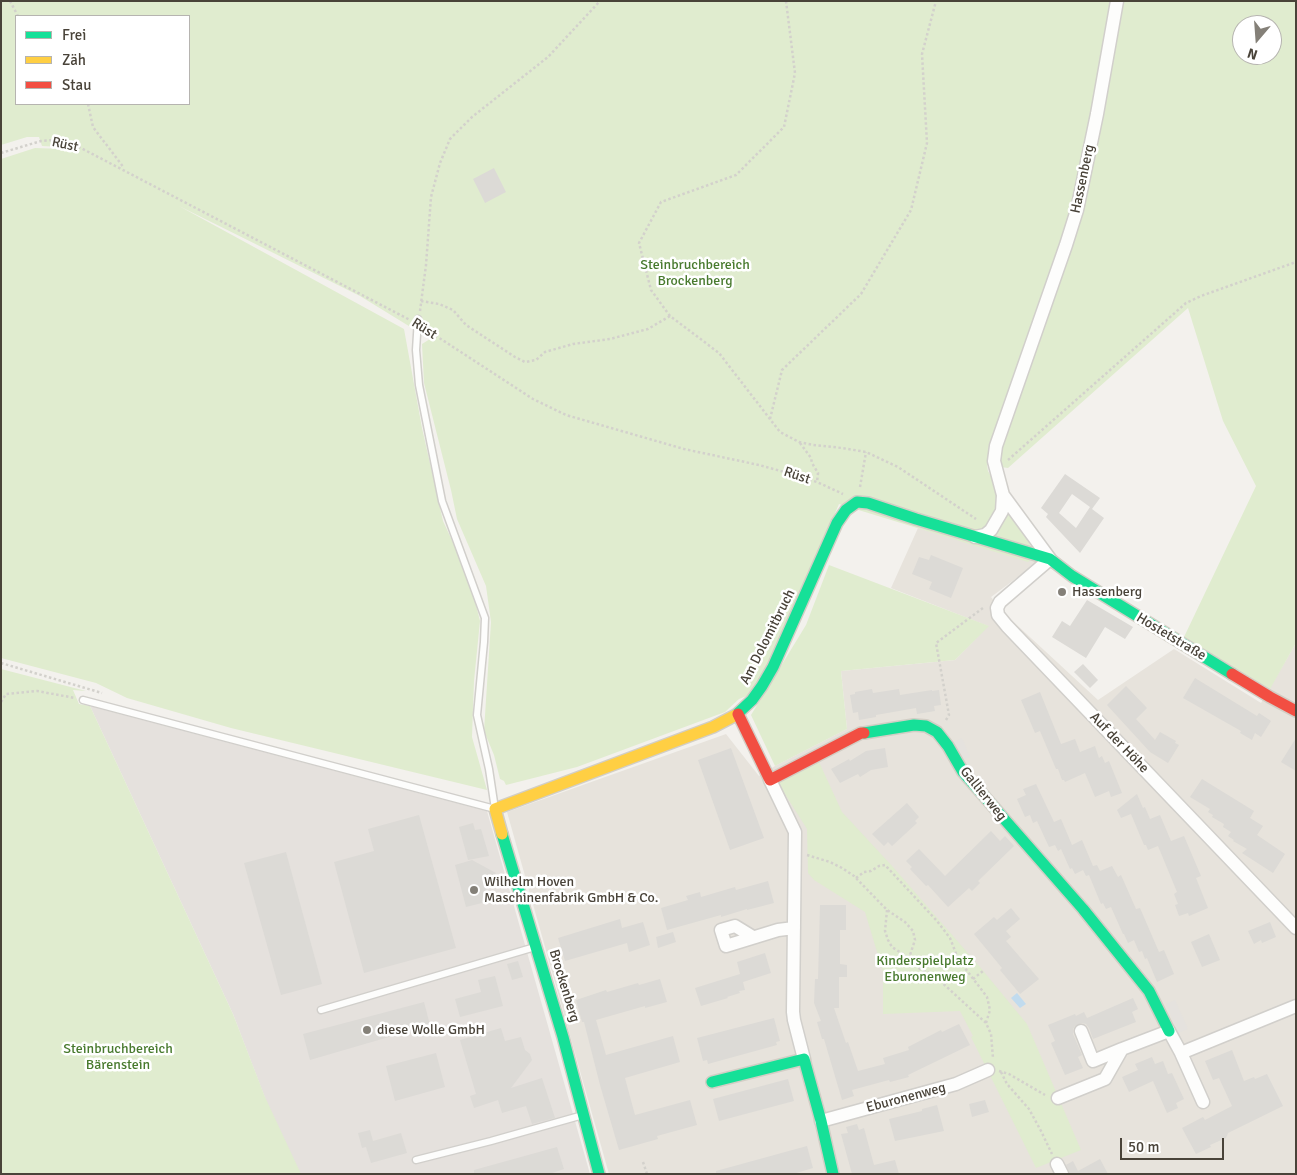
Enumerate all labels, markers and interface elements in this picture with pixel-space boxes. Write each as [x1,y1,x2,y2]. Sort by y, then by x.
legend [15,15,190,105]
north arrow [1232,15,1282,65]
text: Frei [62,26,86,44]
text: N [1245,44,1260,63]
text: Zäh [62,51,86,69]
text: Stau [62,76,91,94]
street label: Rüst [50,134,80,156]
street label: Hassenberg [1067,143,1099,215]
park label: Steinbruchbereich Brockenberg [640,257,750,290]
street label: Rüst [408,315,440,343]
street label: Rüst [782,464,812,488]
place label: Hassenberg [1072,584,1142,600]
marker: Hassenberg [1056,586,1068,598]
street label: Am Dolomitbruch [737,587,799,687]
street label: Hostetstraße [1133,610,1209,664]
street label: Auf der Höhe [1086,709,1152,777]
street label: Gallierweg [956,764,1010,824]
place label: Wilhelm Hoven Maschinenfabrik GmbH & Co. [484,874,658,906]
marker: Wilhelm Hoven Maschinenfabrik GmbH & Co. [468,884,480,896]
street label: Brockenberg [545,948,583,1024]
park label: Kinderspielplatz Eburonenweg [876,953,974,986]
place label: diese Wolle GmbH [377,1022,485,1038]
marker: diese Wolle GmbH [361,1024,373,1036]
park label: Steinbruchbereich Bärenstein [63,1041,173,1074]
street label: Eburonenweg [864,1079,948,1117]
scale bar [1122,1128,1226,1160]
text: 50 m [1128,1138,1159,1156]

